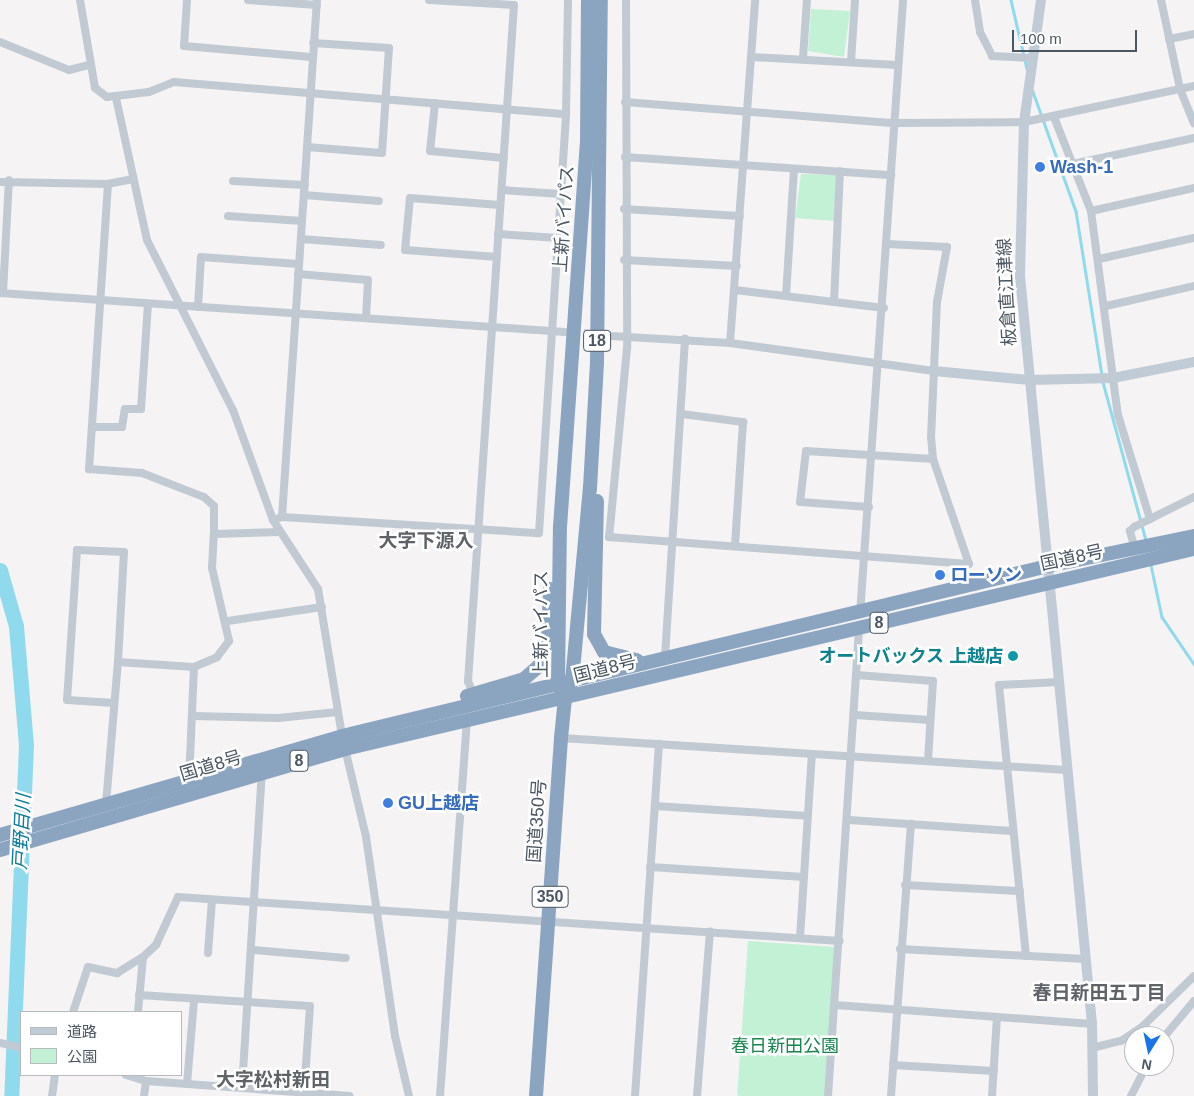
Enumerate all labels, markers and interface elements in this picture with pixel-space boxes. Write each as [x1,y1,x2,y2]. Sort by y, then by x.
scale bar [1014,20,1139,52]
text: 100 m [1020,30,1062,47]
place label: Wash-1 [1050,156,1113,178]
marker: Wash-1 [1034,161,1046,173]
street label: 上新バイパス [549,164,579,274]
street label: 板倉直江津線 [993,238,1021,346]
road number: 18 [582,328,612,354]
district label: 大字下源入 [379,530,473,552]
street label: 国道8号 [1038,541,1106,575]
place label: ローソン [950,564,1022,586]
marker: ローソン [934,569,946,581]
street label: 上新バイパス [530,570,552,678]
road number: 8 [869,610,889,636]
place label: オートバックス 上越店 [818,645,1003,667]
marker: オートバックス 上越店 [1007,650,1019,662]
street label: 国道8号 [571,651,639,687]
street label: 国道8号 [177,746,245,786]
road number: 8 [289,748,309,774]
street label: 国道350号 [523,778,551,864]
place label: GU上越店 [398,792,479,814]
water label: 戸野目川 [9,793,35,871]
marker: GU上越店 [382,797,394,809]
road number: 350 [531,884,569,910]
district label: 春日新田五丁目 [1033,982,1165,1004]
legend [20,1011,182,1076]
text: 道路 [67,1023,97,1040]
north arrow [1124,1026,1174,1076]
park label: 春日新田公園 [731,1035,839,1057]
text: 公園 [67,1048,97,1065]
text: N [1140,1056,1153,1074]
district label: 大字松村新田 [216,1069,330,1091]

